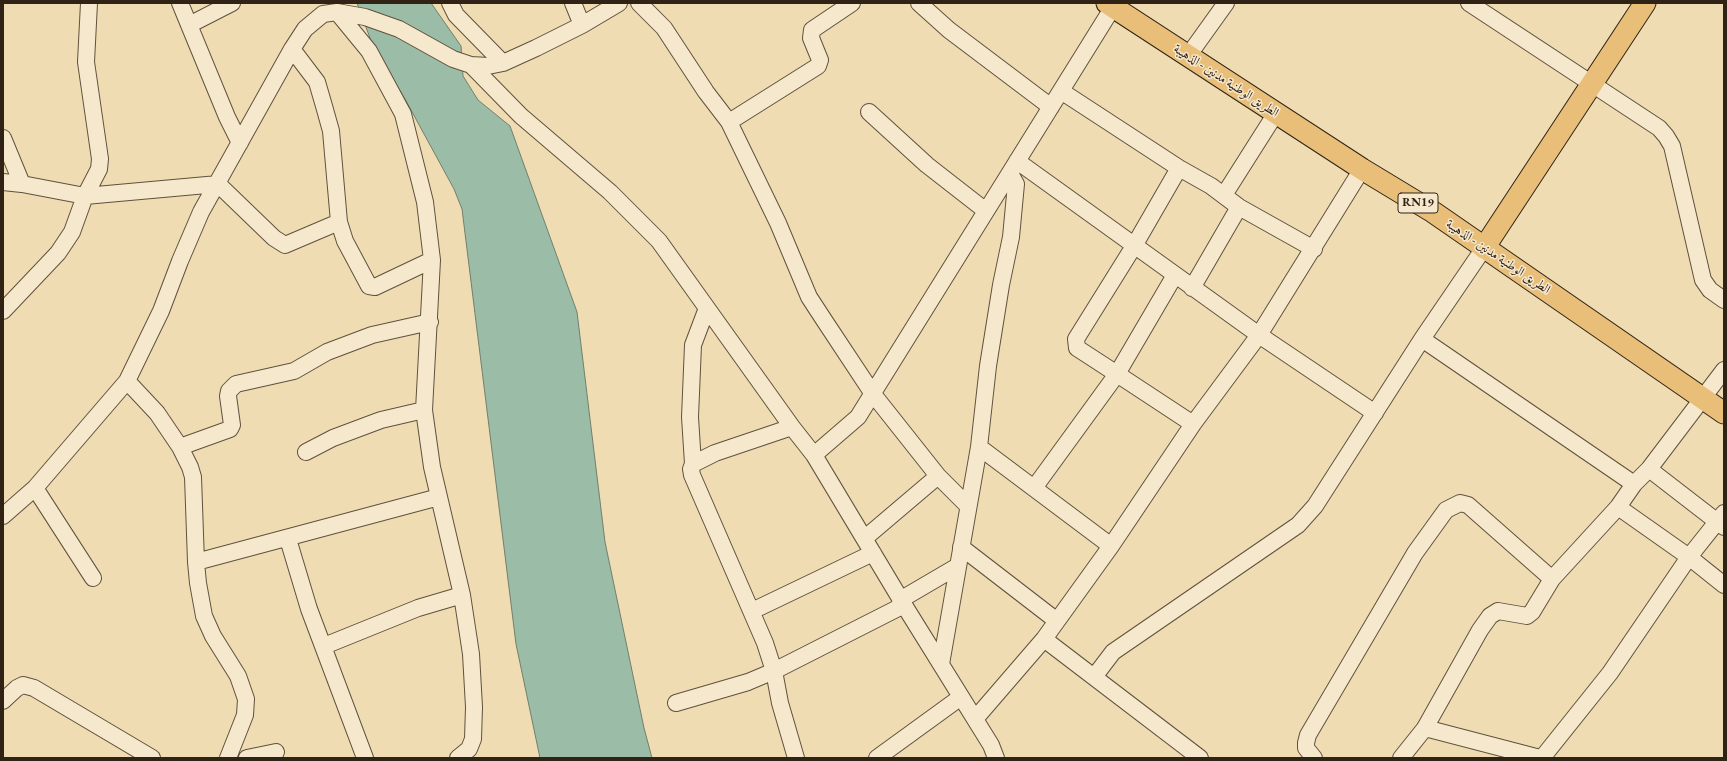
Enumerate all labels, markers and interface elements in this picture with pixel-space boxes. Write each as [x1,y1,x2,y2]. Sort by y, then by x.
street label: الطريق الوطنية مدنين - الذهيبة [1170,41,1282,121]
road number: RN19 [1398,193,1438,213]
street label: الطريق الوطنية مدنين - الذهيبة [1443,216,1553,298]

